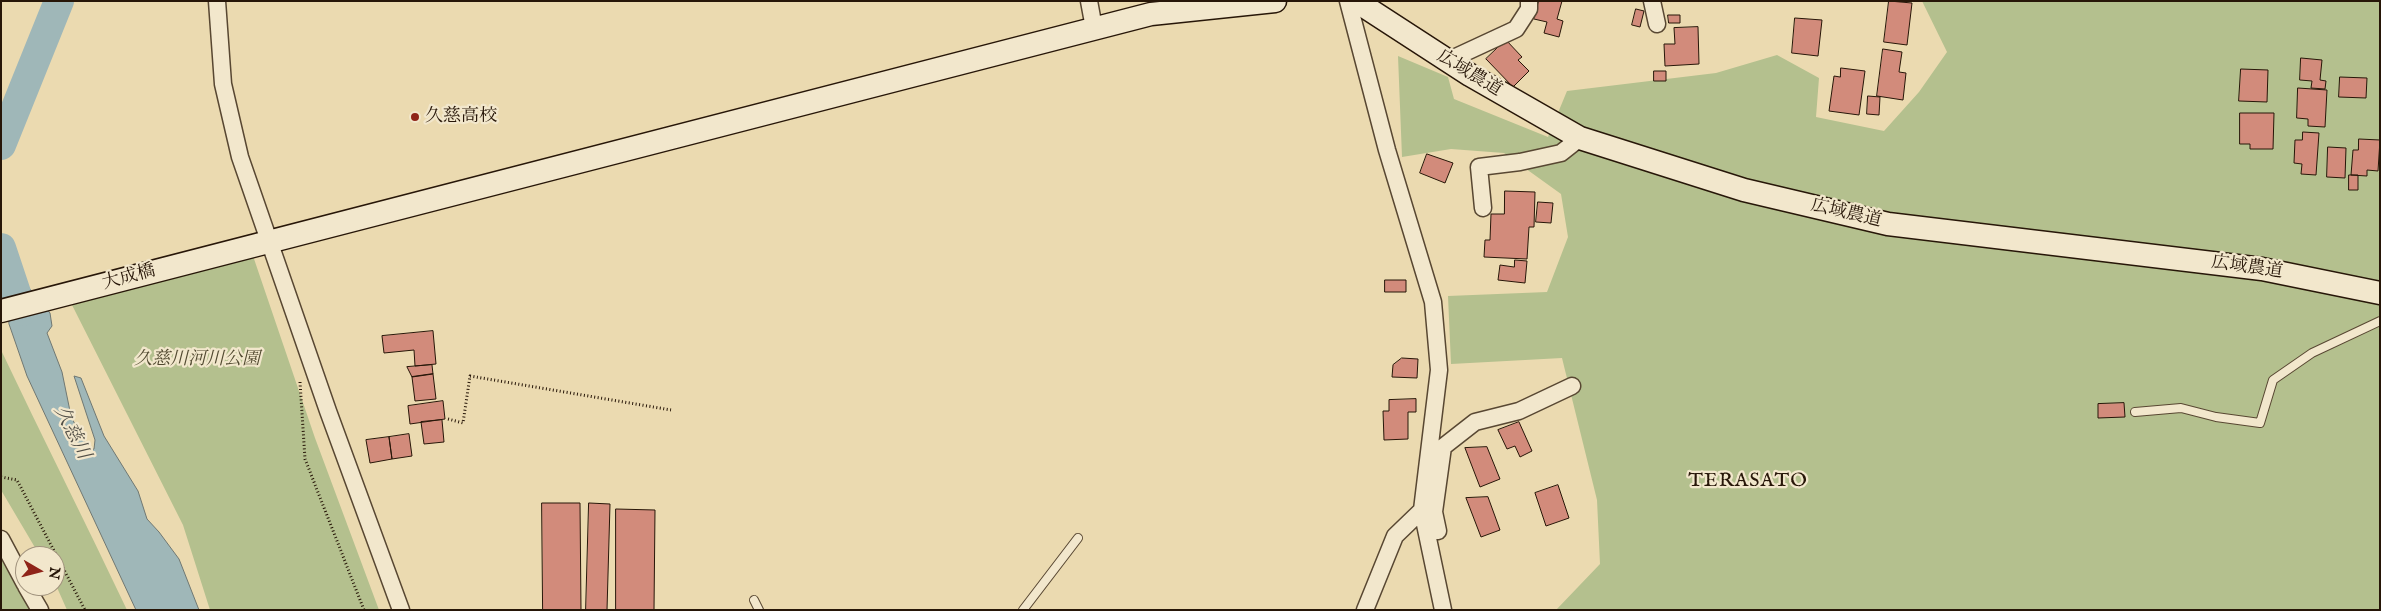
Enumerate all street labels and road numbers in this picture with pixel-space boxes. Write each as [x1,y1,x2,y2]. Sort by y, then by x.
street label: 広域農道 [1433,46,1505,102]
street label: 広域農道 [1808,195,1884,233]
street label: 広域農道 [2210,252,2284,284]
street label: 大成橋 [100,261,158,295]

